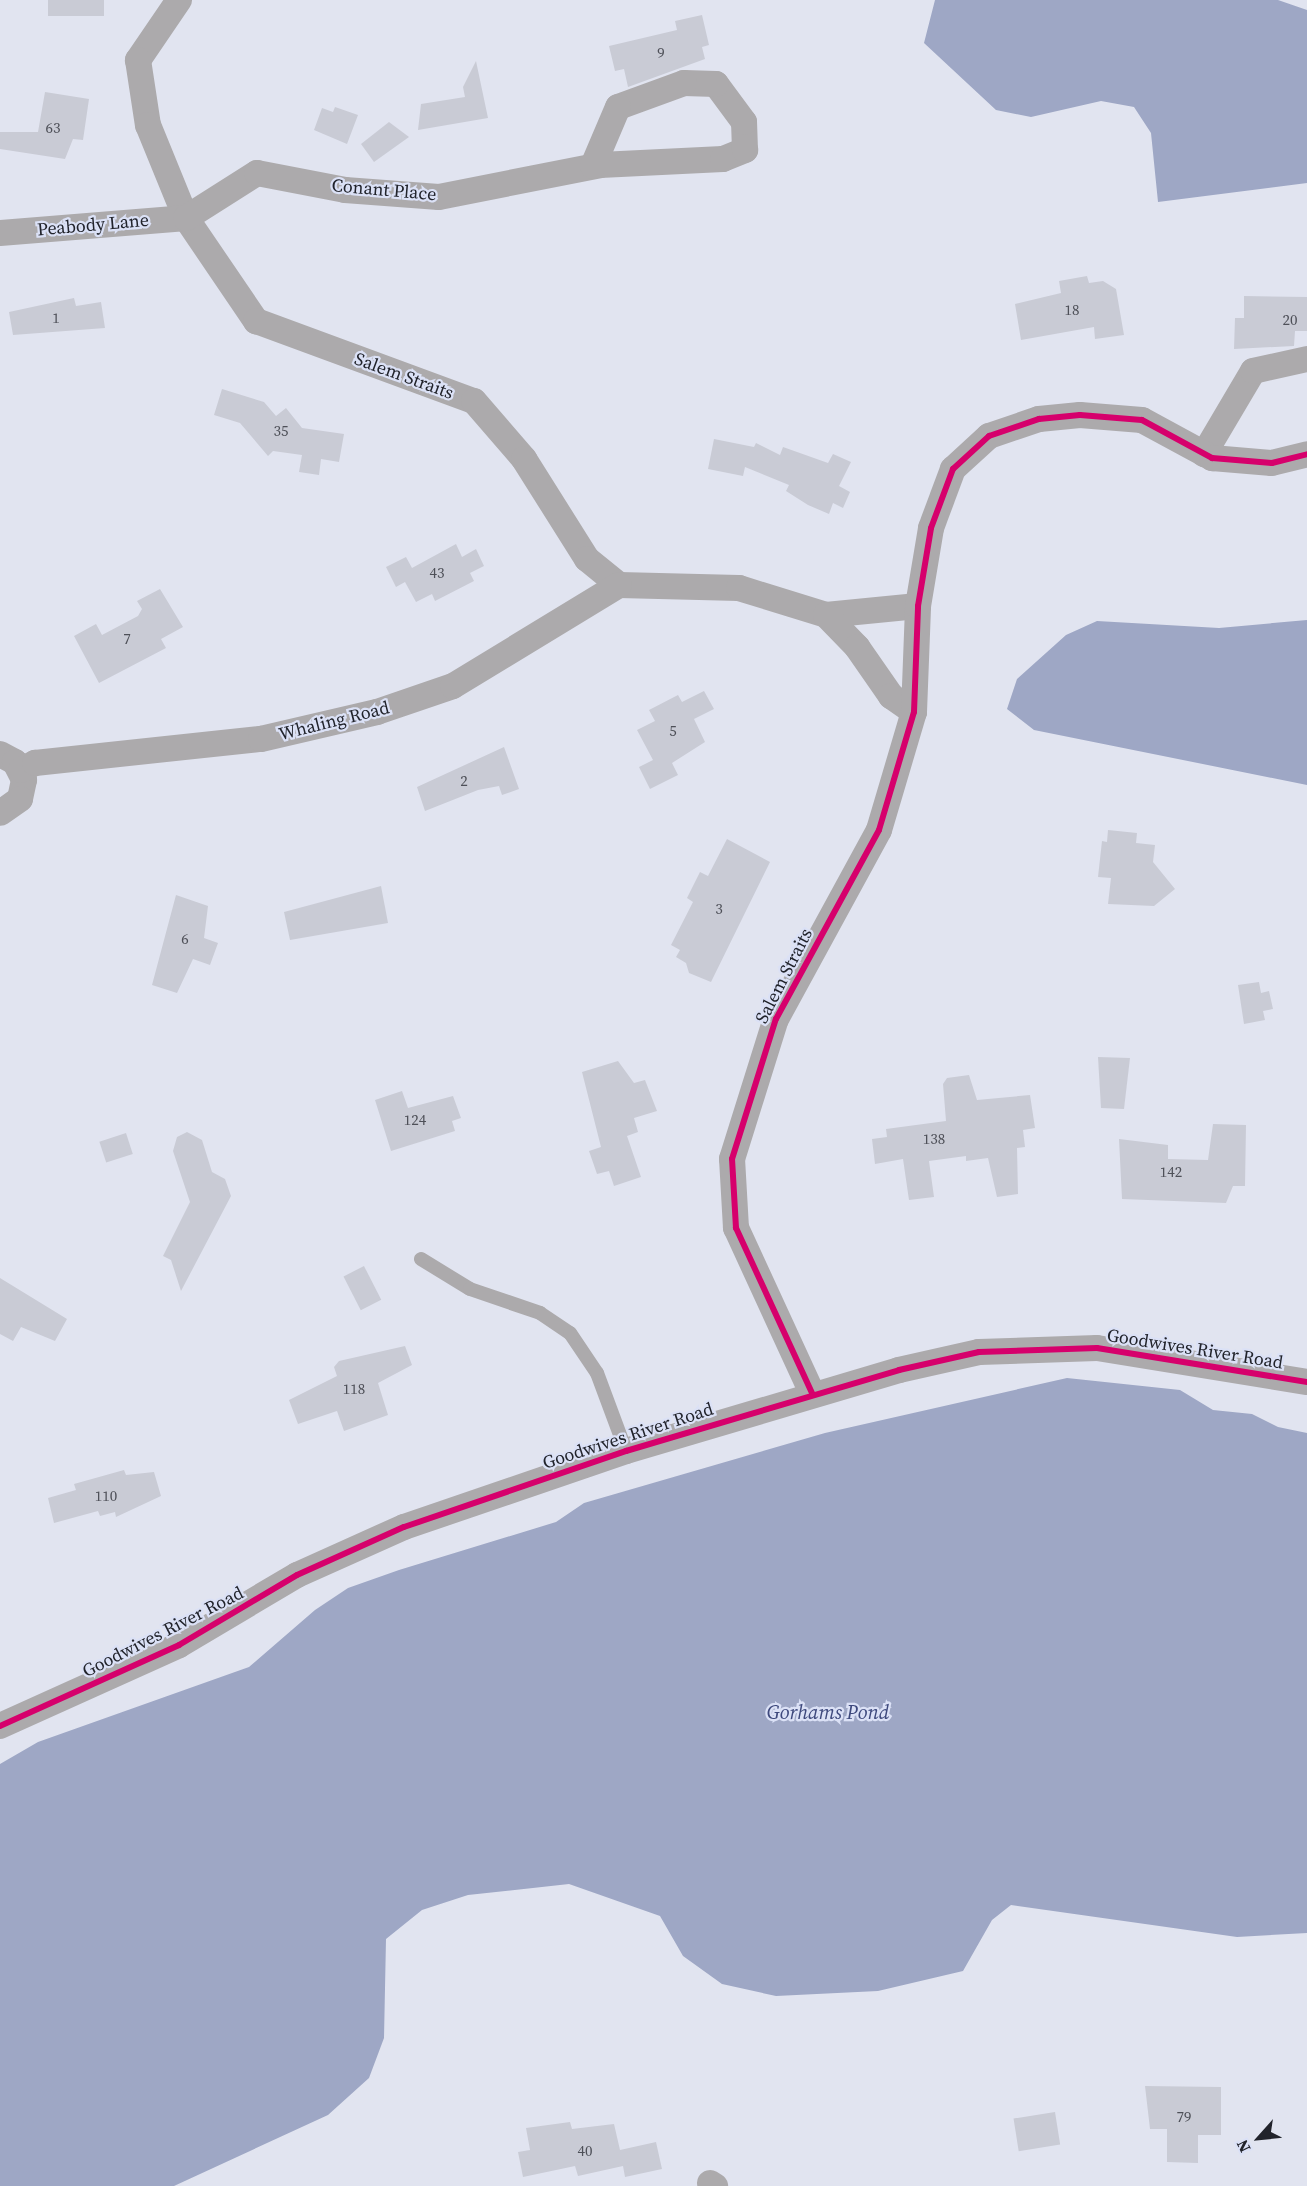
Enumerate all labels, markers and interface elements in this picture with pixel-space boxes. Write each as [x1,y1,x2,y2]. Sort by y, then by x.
house number: 9 [657,44,665,62]
house number: 63 [46,119,60,137]
street label: Conant Place [331,175,437,205]
street label: Peabody Lane [36,209,150,241]
house number: 18 [1065,301,1079,319]
house number: 1 [52,309,60,327]
house number: 20 [1283,311,1297,329]
street label: Salem Straits [352,348,456,404]
house number: 35 [274,422,288,440]
house number: 43 [430,564,444,582]
house number: 7 [123,630,131,648]
street label: Whaling Road [276,697,392,745]
house number: 5 [669,722,677,740]
house number: 2 [460,772,468,790]
house number: 3 [715,900,723,918]
street label: Salem Straits [751,925,817,1027]
house number: 6 [181,930,189,948]
house number: 124 [404,1111,426,1129]
house number: 138 [923,1130,945,1148]
house number: 142 [1160,1163,1182,1181]
street label: Goodwives River Road [1105,1324,1285,1374]
house number: 118 [343,1380,365,1398]
street label: Goodwives River Road [540,1398,716,1474]
house number: 110 [95,1487,117,1505]
street label: Goodwives River Road [79,1582,247,1682]
water label: Gorhams Pond [767,1700,889,1724]
house number: 79 [1177,2108,1191,2126]
north arrow [1229,2108,1289,2168]
text: N [1231,2136,1255,2156]
house number: 40 [578,2142,592,2160]

